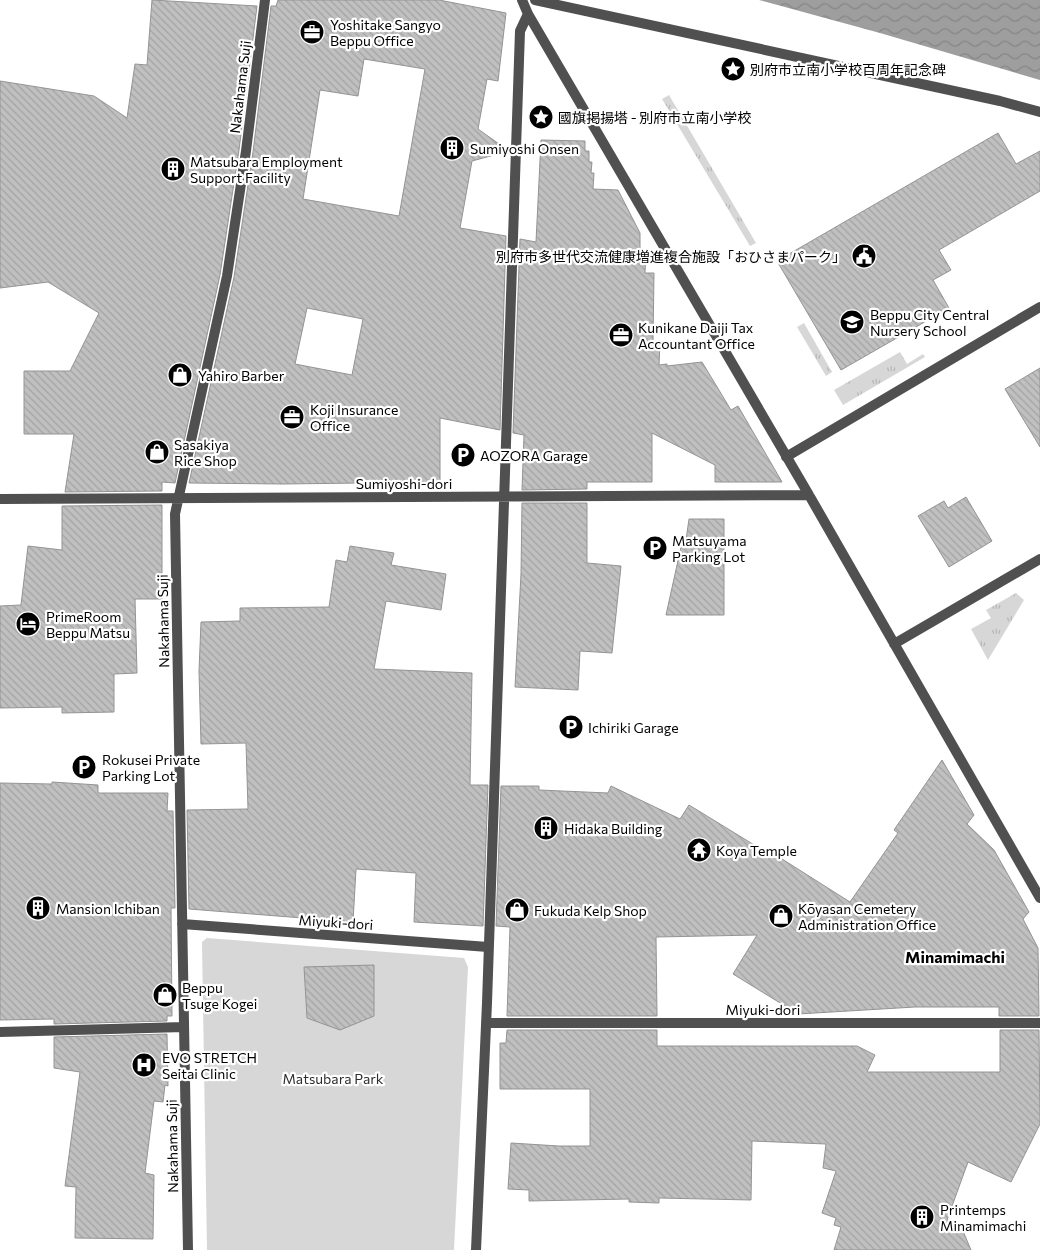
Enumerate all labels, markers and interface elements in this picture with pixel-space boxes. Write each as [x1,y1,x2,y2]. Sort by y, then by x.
place label: Yoshitake Sangyo Beppu Office [330,16,441,49]
office icon: Yoshitake Sangyo Beppu Office [299,19,325,45]
street label: Nakahama Suji [226,40,254,134]
place icon: 別府市立南小学校百周年記念碑 [720,56,746,82]
place label: 別府市立南小学校百周年記念碑 [750,61,946,78]
place icon: 國旗掲揚塔 - 別府市立南小学校 [528,104,554,130]
place label: 國旗掲揚塔 - 別府市立南小学校 [558,109,751,126]
building icon: Sumiyoshi Onsen [439,135,465,161]
place label: Sumiyoshi Onsen [470,140,579,157]
place label: Matsubara Employment Support Facility [190,153,343,186]
building icon: Matsubara Employment Support Facility [160,156,186,182]
public building icon: 別府市多世代交流健康増進複合施設「おひさまパーク」 [851,243,877,269]
place label: 別府市多世代交流健康増進複合施設「おひさまパーク」 [496,248,846,265]
place label: Beppu City Central Nursery School [870,306,989,339]
school or university icon: Beppu City Central Nursery School [839,309,865,335]
place label: Kunikane Daiji Tax Accountant Office [638,319,755,352]
office icon: Kunikane Daiji Tax Accountant Office [608,322,634,348]
shop icon: Yahiro Barber [167,362,193,388]
place label: Yahiro Barber [198,367,285,384]
place label: Koji Insurance Office [310,401,398,434]
office icon: Koji Insurance Office [279,404,305,430]
place label: Sasakiya Rice Shop [174,436,237,469]
shop icon: Sasakiya Rice Shop [144,439,170,465]
parking icon: AOZORA Garage [450,442,476,468]
place label: AOZORA Garage [480,447,588,464]
street label: Sumiyoshi-dori [356,475,452,492]
place label: Matsuyama Parking Lot [672,532,746,565]
parking icon: Matsuyama Parking Lot [642,535,668,561]
street label: Nakahama Suji [154,574,172,668]
place label: PrimeRoom Beppu Matsu [46,608,130,641]
hotel icon: PrimeRoom Beppu Matsu [15,611,41,637]
parking icon: Ichiriki Garage [558,714,584,740]
place label: Ichiriki Garage [588,719,679,736]
place label: Rokusei Private Parking Lot [102,751,200,784]
parking icon: Rokusei Private Parking Lot [71,754,97,780]
building icon: Hidaka Building [533,815,559,841]
place label: Hidaka Building [564,820,663,837]
temple icon: Koya Temple [686,837,712,863]
place label: Koya Temple [716,842,797,859]
building icon: Mansion Ichiban [25,895,51,921]
shop icon: Fukuda Kelp Shop [504,897,530,923]
place label: Mansion Ichiban [56,900,160,917]
place label: Kōyasan Cemetery Administration Office [798,900,936,933]
place label: Fukuda Kelp Shop [534,902,647,919]
shop icon: Kōyasan Cemetery Administration Office [768,903,794,929]
street label: Miyuki-dori [298,911,374,933]
district label: Minamimachi [905,947,1005,966]
place label: Beppu Tsuge Kogei [182,979,257,1012]
shop icon: Beppu Tsuge Kogei [152,982,178,1008]
street label: Miyuki-dori [726,1001,800,1018]
place label: EVO STRETCH Seitai Clinic [162,1049,257,1082]
hospital icon: EVO STRETCH Seitai Clinic [131,1052,157,1078]
park label: Matsubara Park [283,1070,384,1087]
street label: Nakahama Suji [163,1099,181,1193]
place label: Printemps Minamimachi [940,1201,1026,1234]
building icon: Printemps Minamimachi [909,1204,935,1230]

